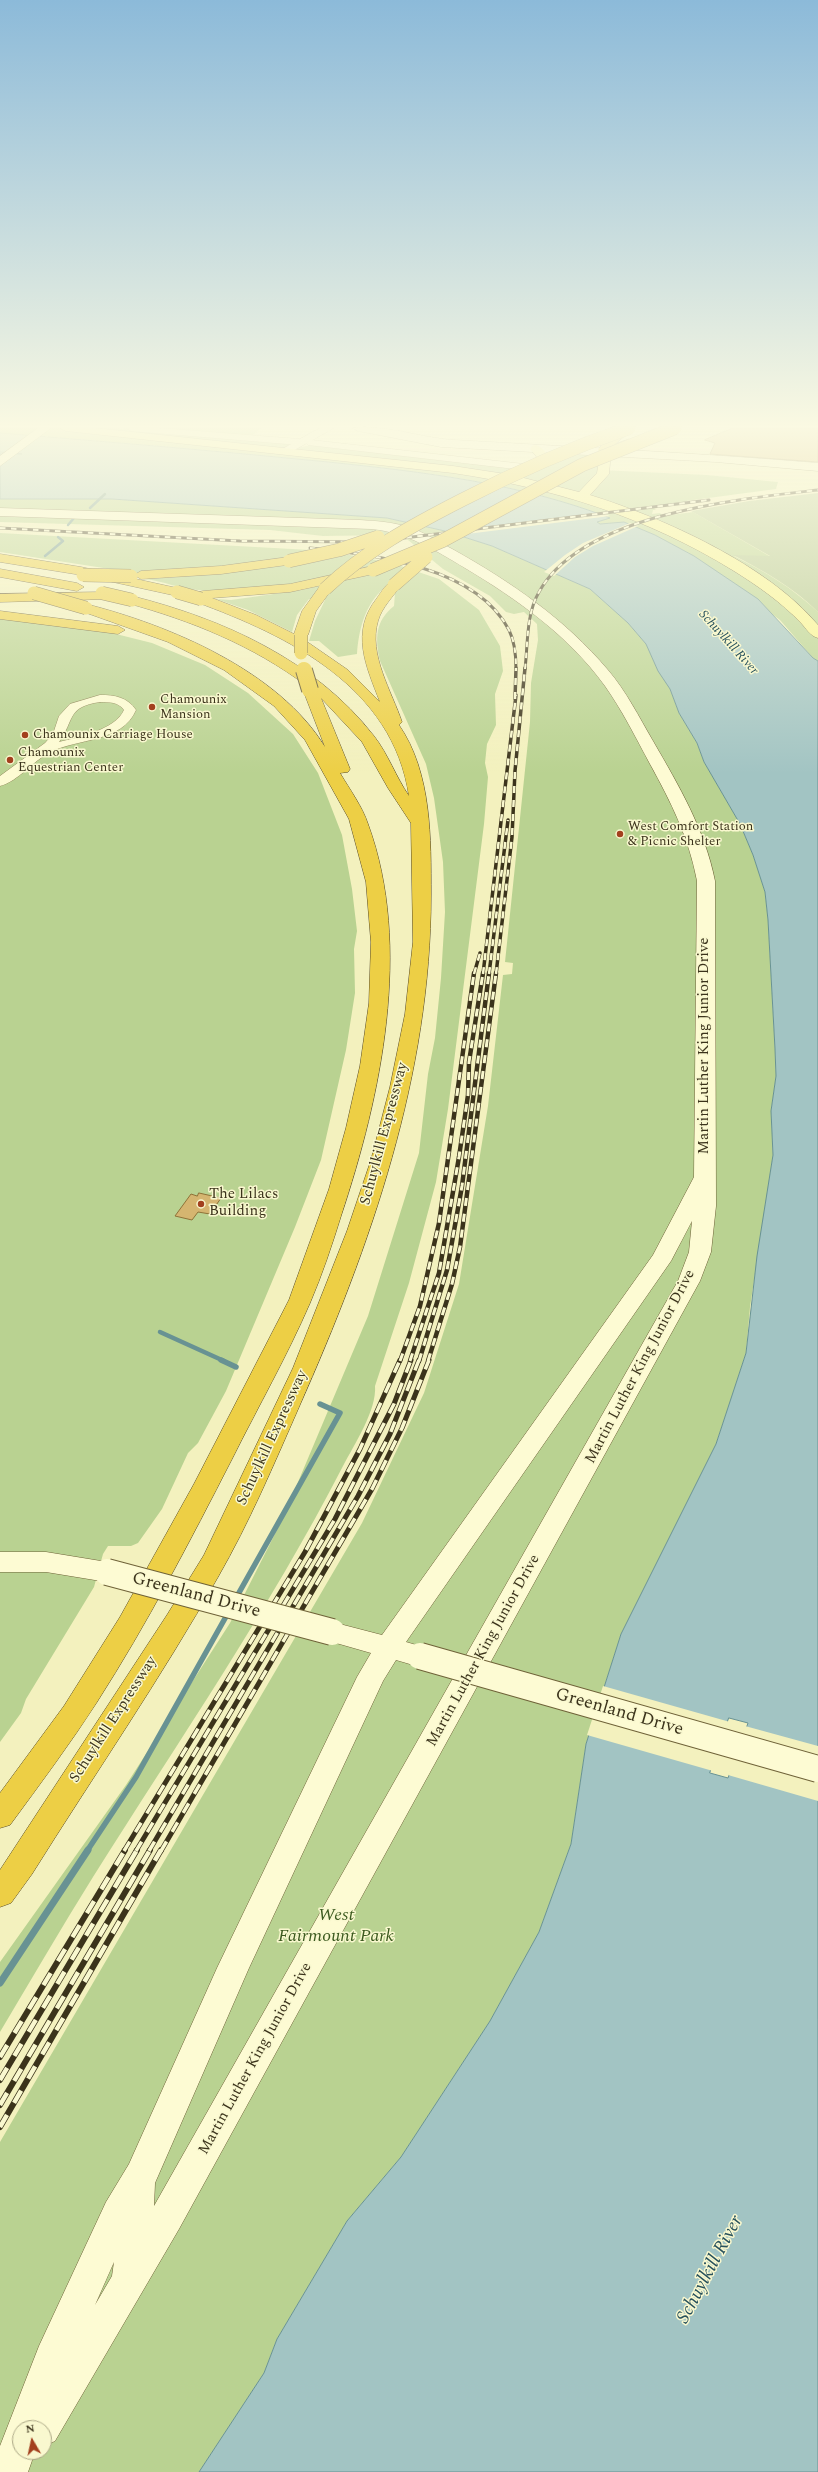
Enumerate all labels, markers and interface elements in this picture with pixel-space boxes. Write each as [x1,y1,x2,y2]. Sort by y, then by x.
water label: Schuylkill River [695,608,761,678]
place label: Chamounix Mansion [160,692,227,723]
marker: Chamounix Mansion [147,702,157,712]
place label: Chamounix Carriage House [33,727,193,743]
marker: Chamounix Carriage House [20,730,30,740]
place label: Chamounix Equestrian Center [18,745,123,776]
marker: Chamounix Equestrian Center [5,755,15,765]
place label: West Comfort Station & Picnic Shelter [628,819,753,850]
marker: West Comfort Station & Picnic Shelter [615,829,625,839]
street label: Martin Luther King Junior Drive [696,938,714,1154]
street label: Schuylkill Expressway [357,1061,413,1207]
place label: The Lilacs Building [209,1186,278,1221]
marker: The Lilacs Building [196,1199,206,1209]
street label: Martin Luther King Junior Drive [582,1267,700,1467]
street label: Schuylkill Expressway [234,1368,312,1508]
street label: Martin Luther King Junior Drive [424,1552,544,1750]
street label: Greenland Drive [129,1568,263,1624]
street label: Schuylkill Expressway [66,1653,162,1787]
street label: Greenland Drive [553,1684,685,1742]
park label: West Fairmount Park [278,1905,394,1948]
street label: Martin Luther King Junior Drive [196,1960,316,2158]
water label: Schuylkill River [673,2212,749,2328]
north arrow [12,2420,52,2460]
text: N [24,2420,36,2438]

